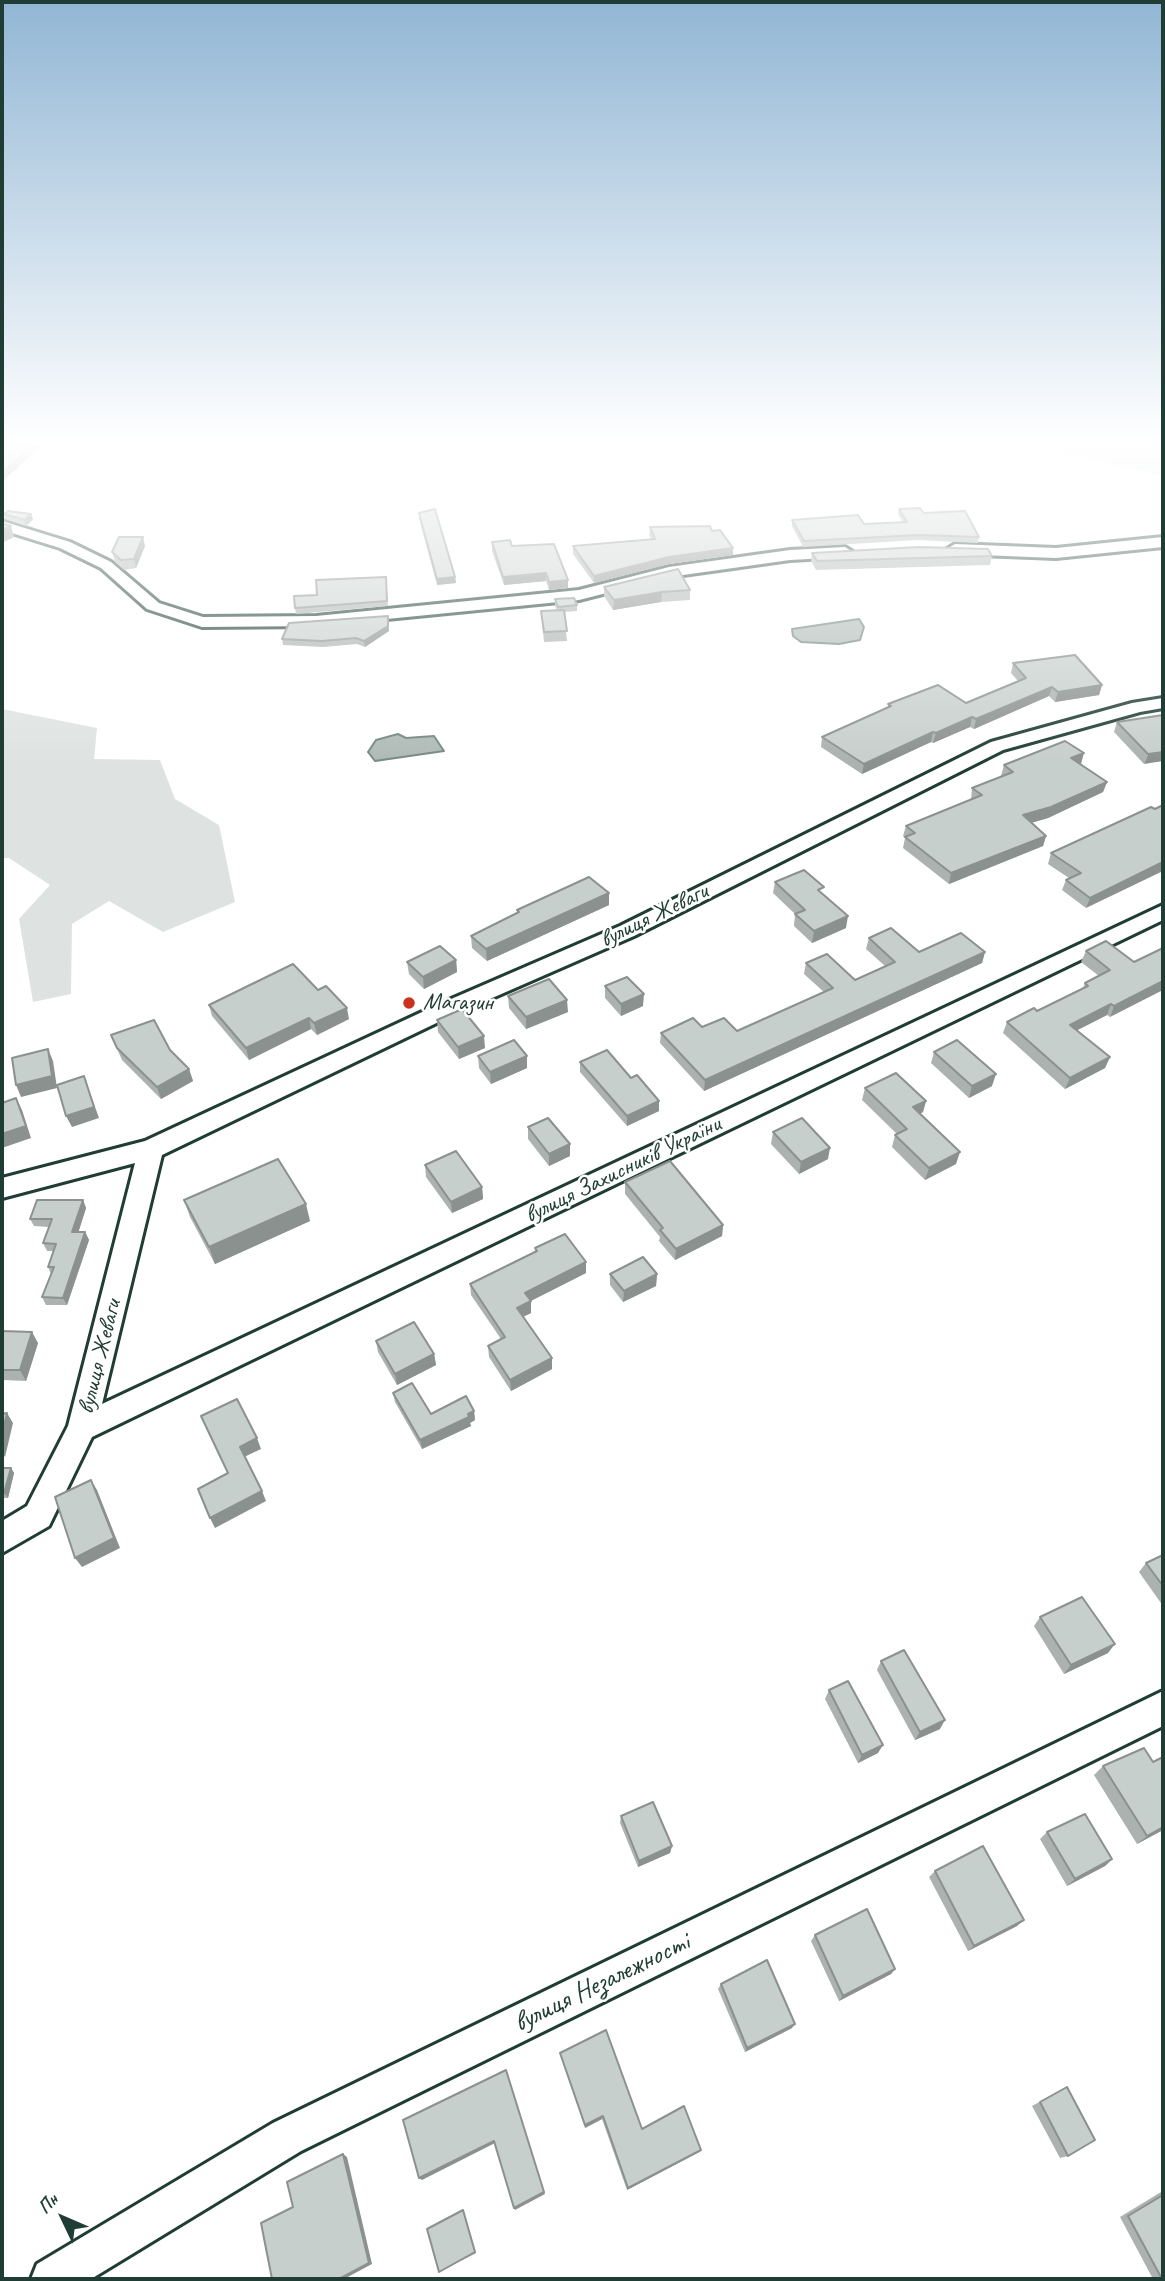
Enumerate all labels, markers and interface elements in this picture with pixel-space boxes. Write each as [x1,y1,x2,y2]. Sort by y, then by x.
street label: вулиця Жеваги [595,878,713,954]
place label: Магазин [423,989,493,1017]
marker: Магазин [401,995,417,1011]
street label: вулиця Захисників України [520,1110,726,1230]
street label: вулиця Жеваги [72,1297,128,1417]
street label: вулиця Незалежності [508,1926,696,2040]
north arrow [28,2183,98,2253]
text: Пн [32,2188,63,2219]

